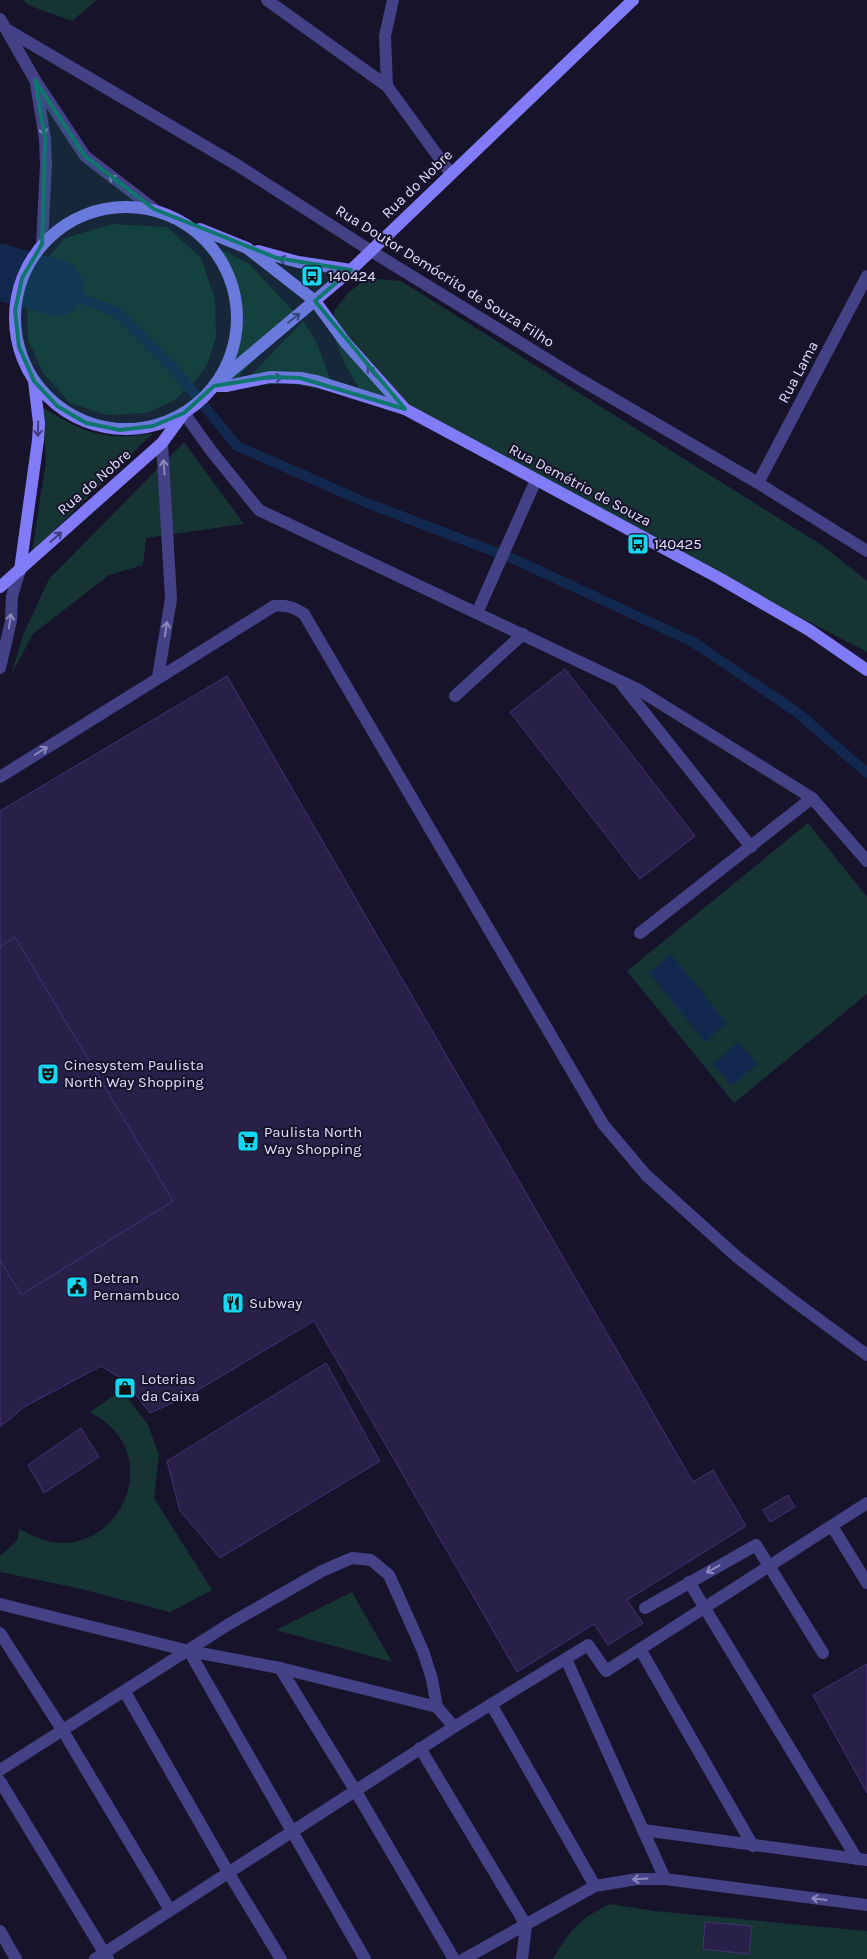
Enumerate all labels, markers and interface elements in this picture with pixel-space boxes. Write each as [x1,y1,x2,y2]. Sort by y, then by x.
one-way arrow [39,119,49,135]
street label: Rua do Nobre [378,146,456,222]
one-way arrow [108,175,122,185]
street label: Rua Doutor Demócrito de Souza Filho [332,201,558,351]
one-way arrow [278,254,294,264]
bus stop icon: 140424 [300,264,324,288]
place label: 140424 [328,267,376,285]
one-way arrow [287,313,300,324]
street label: Rua Lama [774,338,822,406]
one-way arrow [367,366,378,379]
one-way arrow [267,373,283,382]
one-way arrow [33,420,43,437]
street label: Rua Demétrio de Souza [506,440,654,530]
street label: Rua do Nobre [54,445,134,519]
one-way arrow [160,459,169,475]
one-way arrow [50,531,63,543]
bus stop icon: 140425 [626,532,650,556]
place label: 140425 [654,535,702,553]
one-way arrow [5,613,15,629]
one-way arrow [161,621,171,637]
one-way arrow [34,745,48,755]
place label: Cinesystem Paulista North Way Shopping [64,1056,204,1091]
theatre icon: Cinesystem Paulista North Way Shopping [36,1062,60,1086]
place label: Paulista North Way Shopping [264,1123,362,1158]
supermarket icon: Paulista North Way Shopping [236,1129,260,1153]
place label: Detran Pernambuco [93,1269,180,1304]
public building icon: Detran Pernambuco [65,1275,89,1299]
restaurant icon: Subway [221,1291,245,1315]
place label: Subway [249,1294,302,1312]
place label: Loterias da Caixa [141,1370,200,1405]
shop icon: Loterias da Caixa [113,1376,137,1400]
one-way arrow [706,1564,721,1574]
one-way arrow [632,1875,648,1884]
one-way arrow [811,1894,827,1904]

